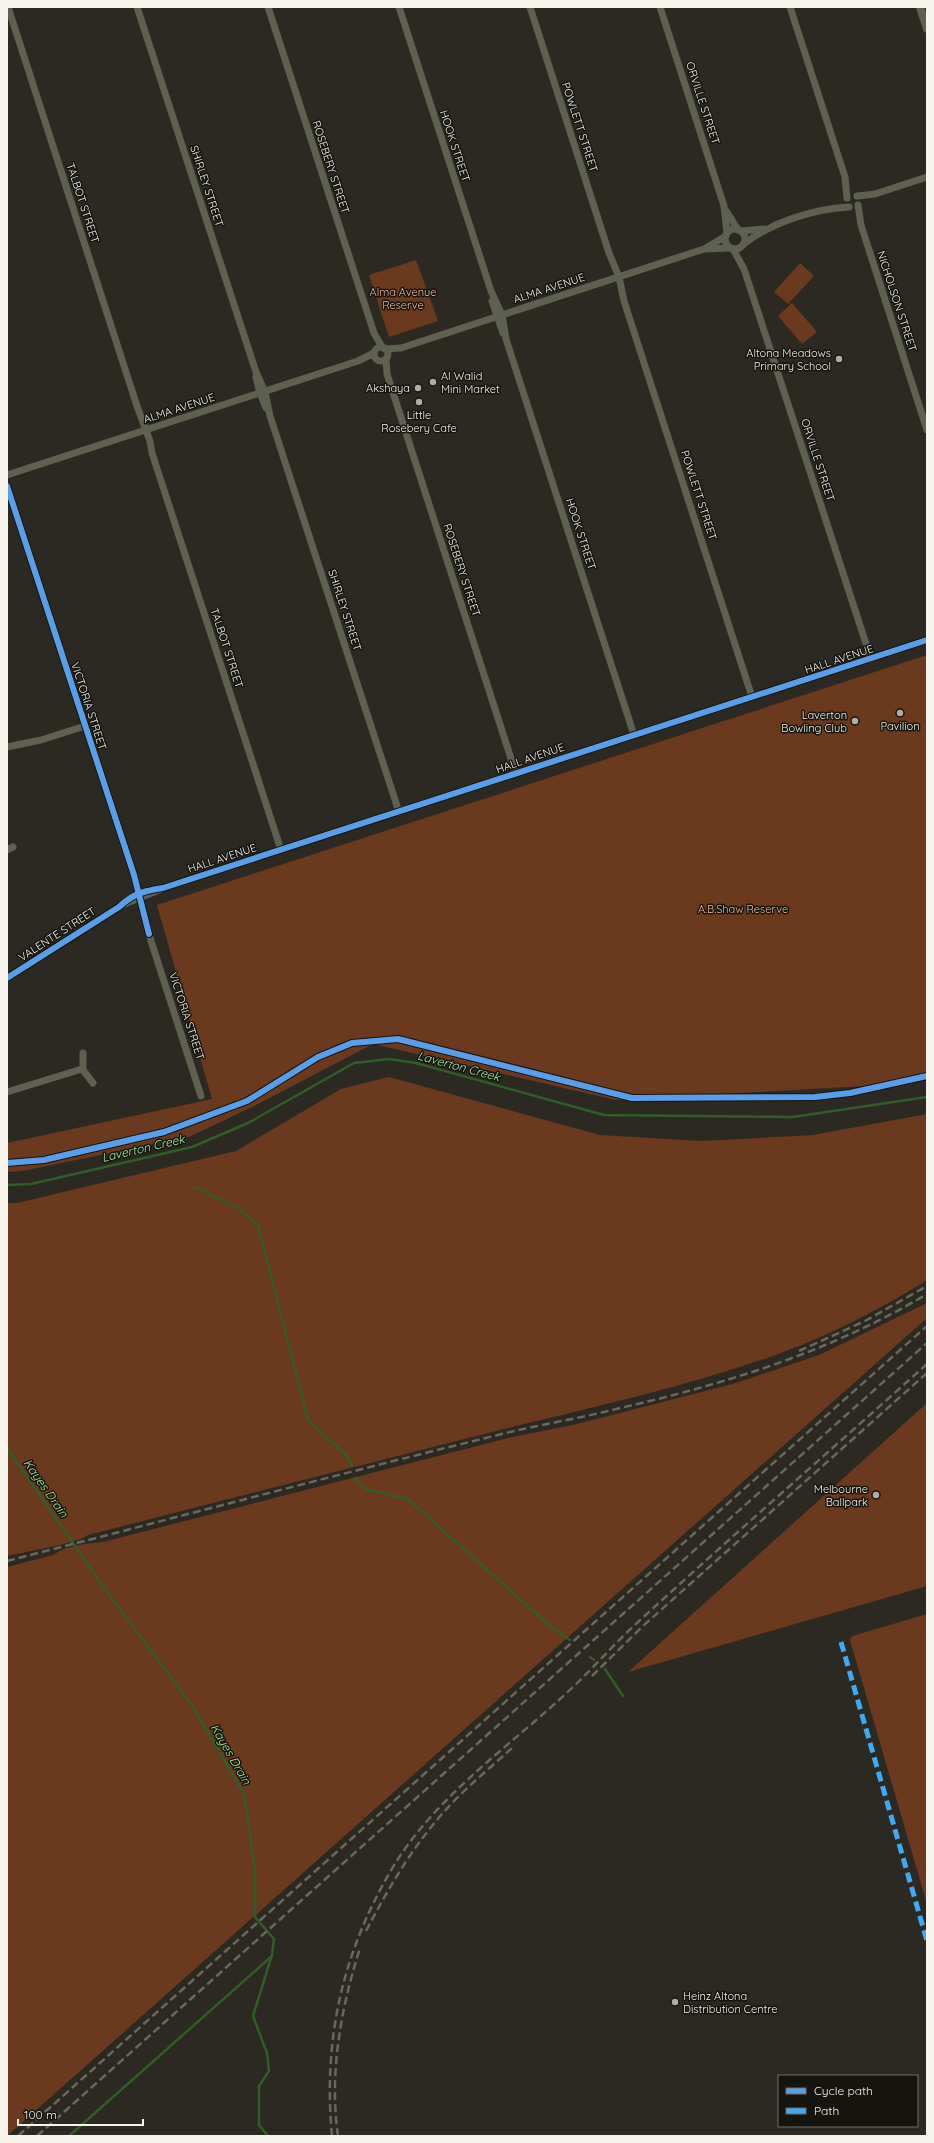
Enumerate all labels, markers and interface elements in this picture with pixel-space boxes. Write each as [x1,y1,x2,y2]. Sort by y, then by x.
street label: ORVILLE STREET [683,60,723,146]
street label: POWLETT STREET [559,80,601,174]
street label: HOOK STREET [437,108,473,184]
street label: ROSEBERY STREET [309,119,353,216]
street label: SHIRLEY STREET [187,144,227,229]
street label: TALBOT STREET [63,161,103,245]
street label: NICHOLSON STREET [874,249,920,353]
street label: ALMA AVENUE [512,270,586,306]
park label: Alma Avenue Reserve [370,285,436,312]
place label: Altona Meadows Primary School [746,346,831,373]
marker: Altona Meadows Primary School [834,354,844,364]
place label: Al Walid Mini Market [441,369,500,396]
marker: Al Walid Mini Market [428,377,438,387]
place label: Akshaya [366,381,410,395]
marker: Akshaya [413,383,423,393]
street label: ALMA AVENUE [142,390,216,426]
marker: Little Rosebery Cafe [414,397,424,407]
place label: Little Rosebery Cafe [381,408,457,435]
street label: ORVILLE STREET [798,417,838,503]
street label: POWLETT STREET [678,448,720,542]
street label: HOOK STREET [563,496,599,572]
street label: ROSEBERY STREET [440,522,484,619]
street label: SHIRLEY STREET [325,568,365,653]
street label: TALBOT STREET [207,606,247,690]
street label: HALL AVENUE [803,641,875,677]
street label: VICTORIA STREET [68,660,110,752]
place label: Laverton Bowling Club [781,708,847,735]
marker: Pavilion [895,708,905,718]
marker: Laverton Bowling Club [850,716,860,726]
place label: Pavilion [880,719,920,733]
street label: HALL AVENUE [494,740,566,776]
street label: HALL AVENUE [186,840,258,876]
park label: A.B.Shaw Reserve [698,902,788,916]
street label: VALENTE STREET [16,904,99,964]
street label: VICTORIA STREET [166,970,208,1062]
water label: Laverton Creek [416,1048,503,1085]
water label: Laverton Creek [100,1131,188,1165]
water label: Kayes Drain [20,1456,72,1521]
place label: Melbourne Ballpark [814,1482,868,1509]
marker: Melbourne Ballpark [871,1490,881,1500]
water label: Kayes Drain [208,1721,255,1788]
place label: Heinz Altona Distribution Centre [683,1989,777,2016]
marker: Heinz Altona Distribution Centre [670,1997,680,2007]
legend [778,2075,918,2127]
text: Cycle path [814,2083,873,2098]
scale bar [18,2101,143,2127]
text: Path [814,2103,839,2118]
text: 100 m [24,2107,57,2122]

